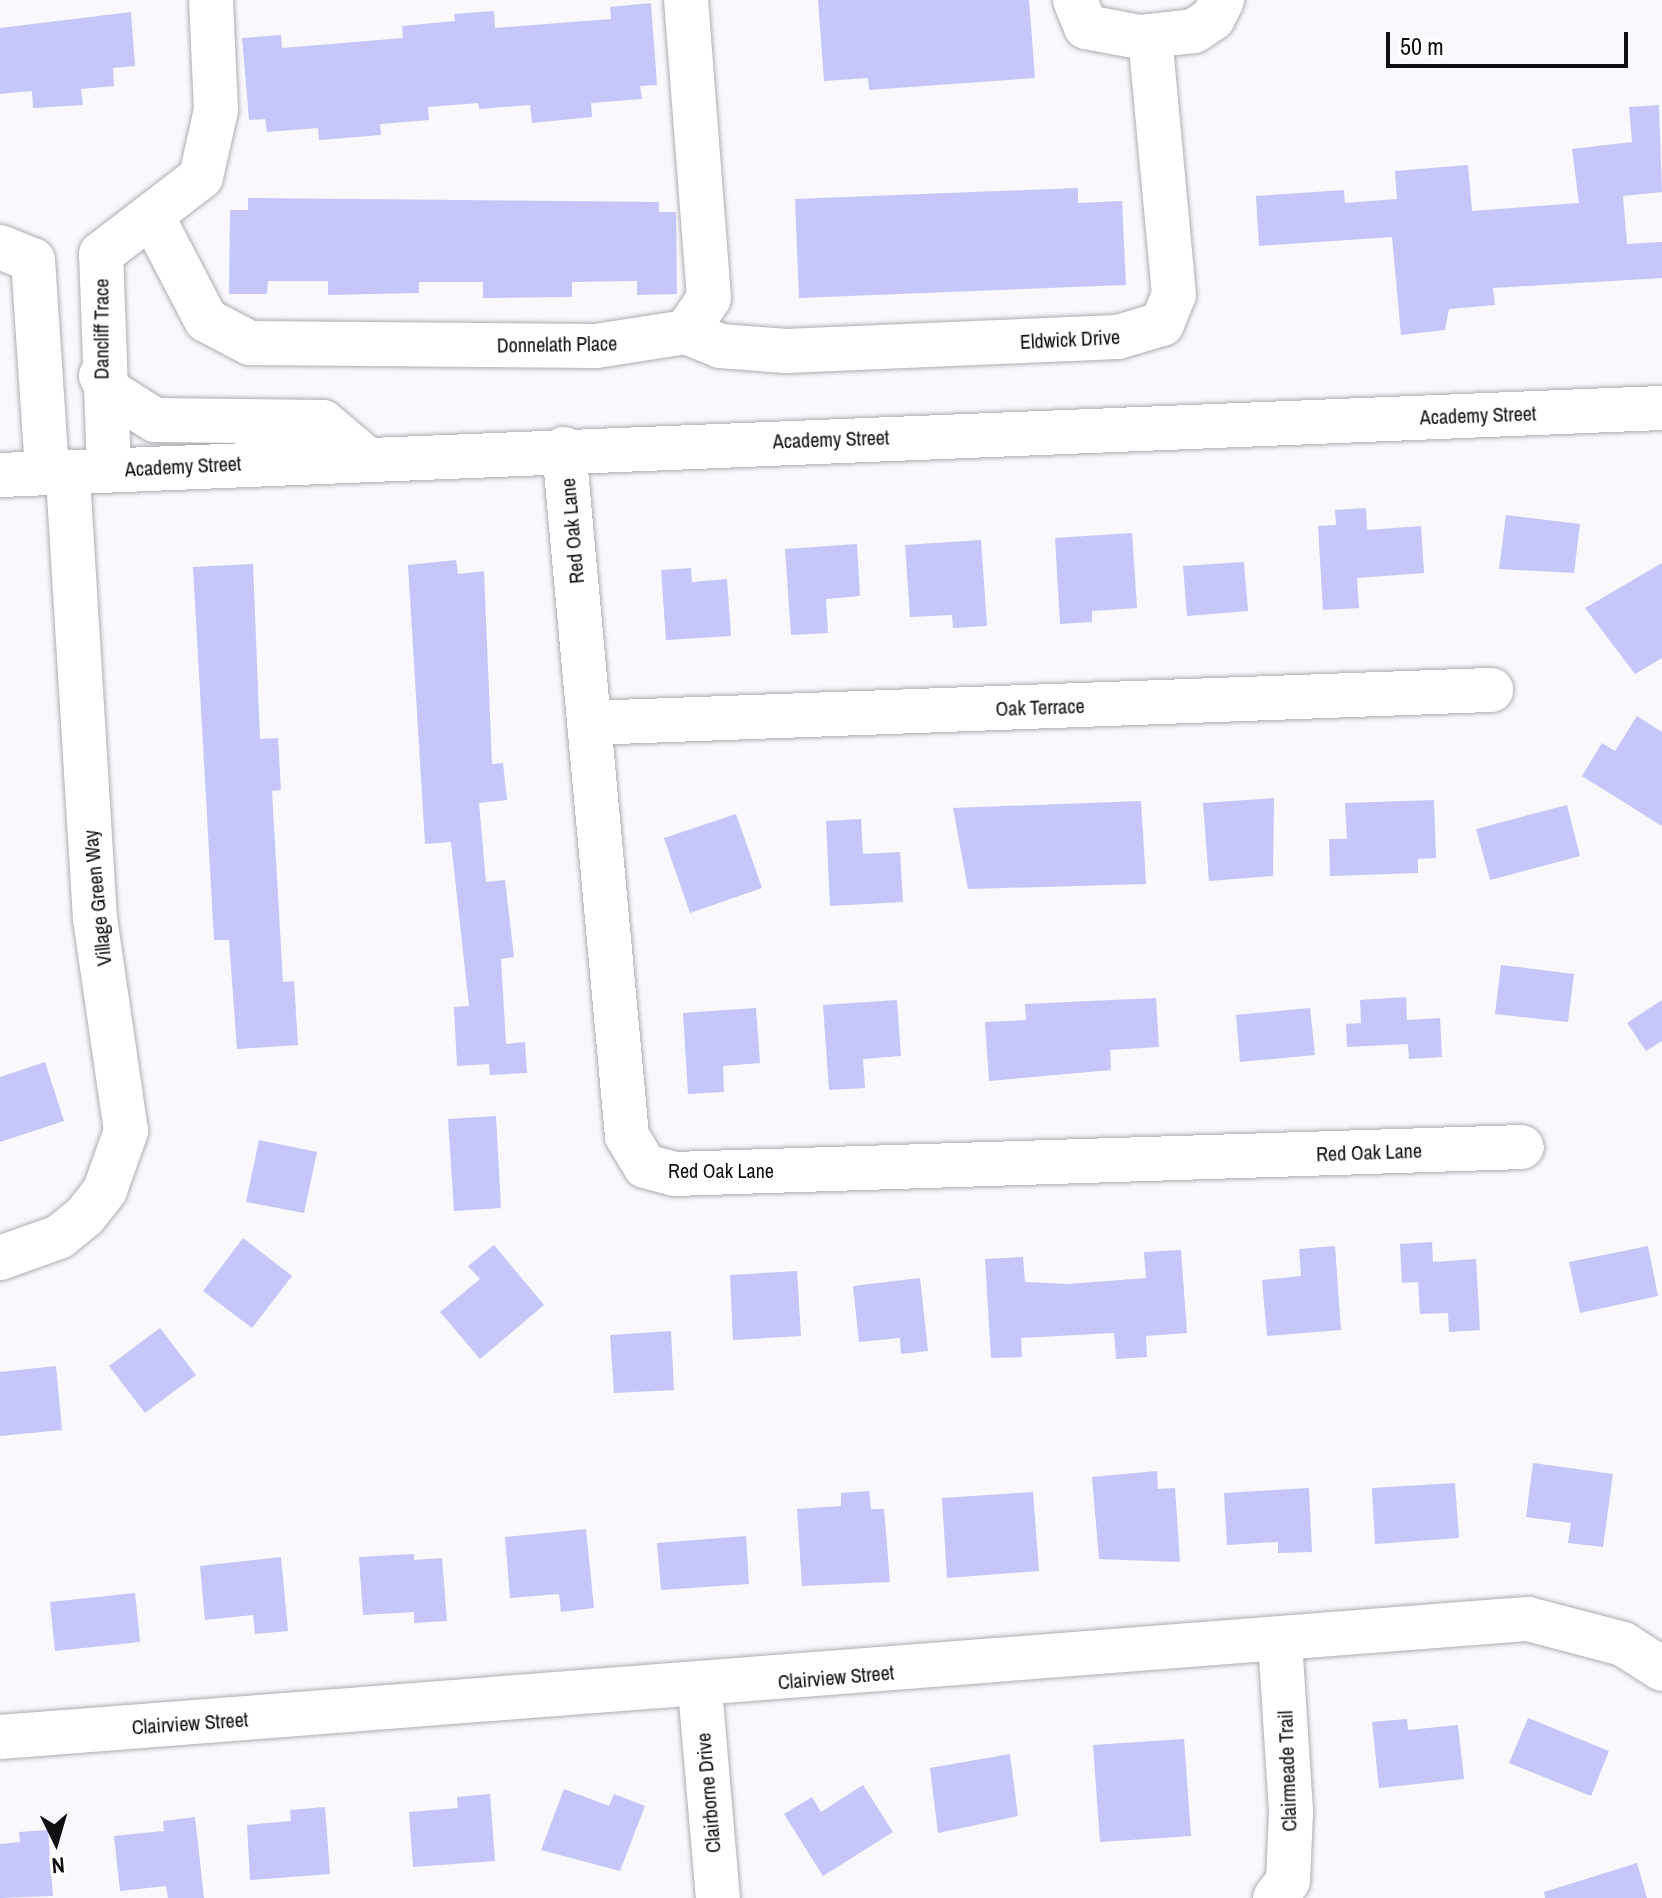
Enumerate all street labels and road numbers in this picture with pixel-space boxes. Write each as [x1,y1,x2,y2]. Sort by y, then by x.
street label: Dancliff Trace [89,278,113,380]
street label: Eldwick Drive [1019,324,1121,354]
street label: Donnelath Place [497,331,617,357]
street label: Academy Street [1419,401,1537,429]
street label: Academy Street [772,425,890,453]
street label: Academy Street [124,451,242,481]
street label: Red Oak Lane [555,477,589,585]
street label: Oak Terrace [995,693,1085,721]
street label: Village Green Way [78,829,116,967]
street label: Red Oak Lane [1316,1138,1422,1166]
street label: Red Oak Lane [668,1158,774,1182]
street label: Clairview Street [777,1660,895,1694]
street label: Clairview Street [131,1707,249,1739]
street label: Clairmeade Trail [1273,1710,1301,1832]
street label: Clairborne Drive [691,1732,725,1854]

